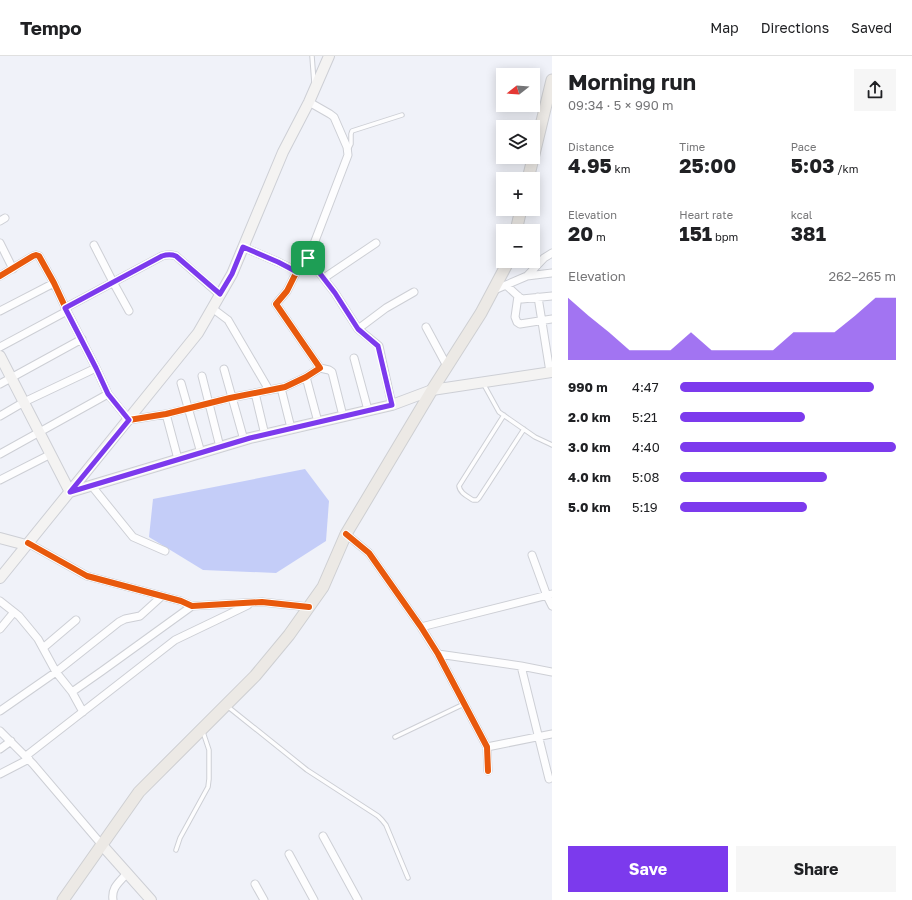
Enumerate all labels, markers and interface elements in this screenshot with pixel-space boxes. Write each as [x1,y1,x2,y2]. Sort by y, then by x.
text: Tempo [20,16,82,39]
text: Map [710,19,739,36]
text: Directions [761,19,829,36]
text: Saved [851,19,892,36]
north arrow [496,68,540,112]
map controls [496,68,540,268]
text: Morning run [568,68,696,95]
button: share [854,69,896,111]
text: 09:34 · 5 × 990 m [568,97,674,113]
button: layers [496,120,540,164]
text: Distance [568,140,614,153]
text: Time [679,140,705,153]
text: Pace [791,140,816,153]
text: 4.95 [568,153,612,177]
text: 25:00 [679,153,736,177]
text: 5:03 [791,153,834,177]
text: km [612,162,631,175]
text: /km [834,162,858,175]
button: + [496,172,540,216]
text: Elevation [568,208,617,221]
text: Heart rate [679,208,733,221]
text: kcal [791,208,812,221]
text: 20 [568,221,593,245]
text: 151 [679,221,712,245]
text: 381 [791,221,826,245]
button: − [496,224,540,268]
text: m [593,230,606,243]
text: bpm [712,230,738,243]
pin [291,241,325,275]
icon: arrive [297,247,319,269]
text: Elevation [568,268,626,284]
text: 262–265 m [828,268,896,284]
text: 990 m [568,379,608,395]
text: 4:47 [632,379,659,395]
text: 2.0 km [568,409,611,425]
text: 5:21 [632,409,657,425]
text: 3.0 km [568,439,611,455]
text: 4:40 [632,439,660,455]
text: 4.0 km [568,469,611,485]
text: 5:08 [632,469,659,485]
text: 5.0 km [568,499,611,515]
text: 5:19 [632,499,658,515]
button: Save [568,846,728,892]
button: Share [736,846,896,892]

